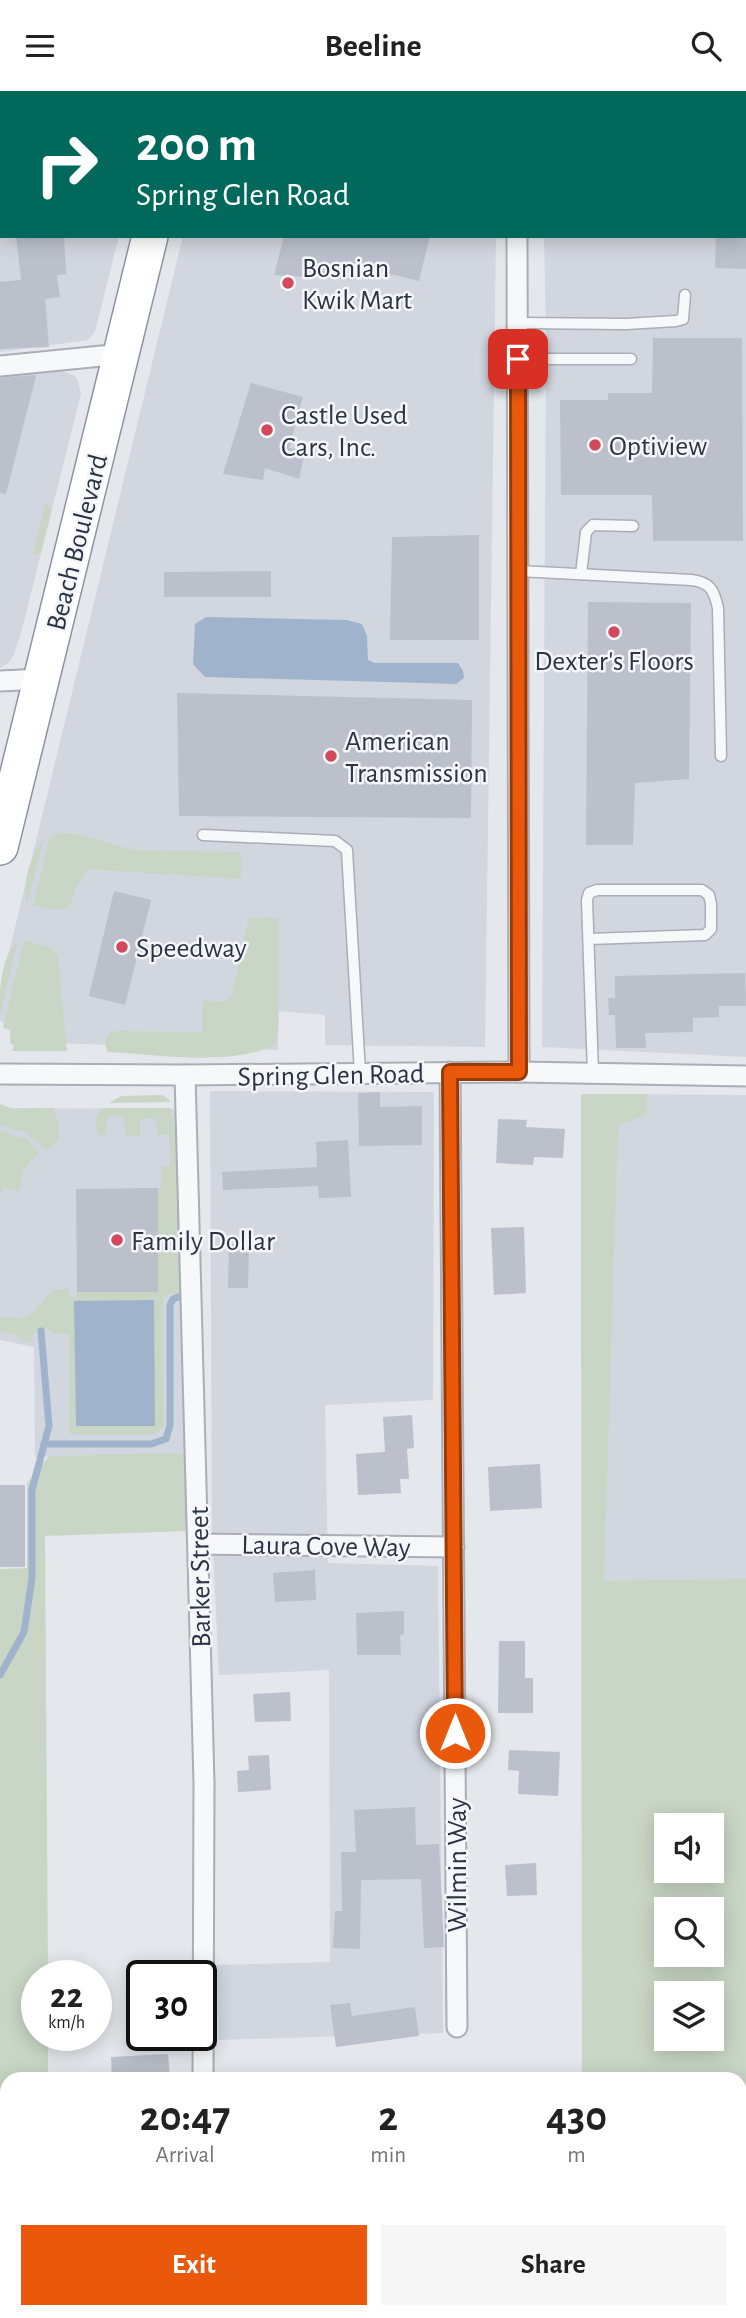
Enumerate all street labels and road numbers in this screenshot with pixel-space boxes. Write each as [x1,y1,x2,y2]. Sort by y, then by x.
street label: Beach Boulevard [42,451,113,634]
street label: Spring Glen Road [237,1060,425,1092]
street label: Barker Street [186,1506,216,1648]
street label: Laura Cove Way [241,1532,411,1562]
street label: Wilmin Way [444,1797,472,1932]

